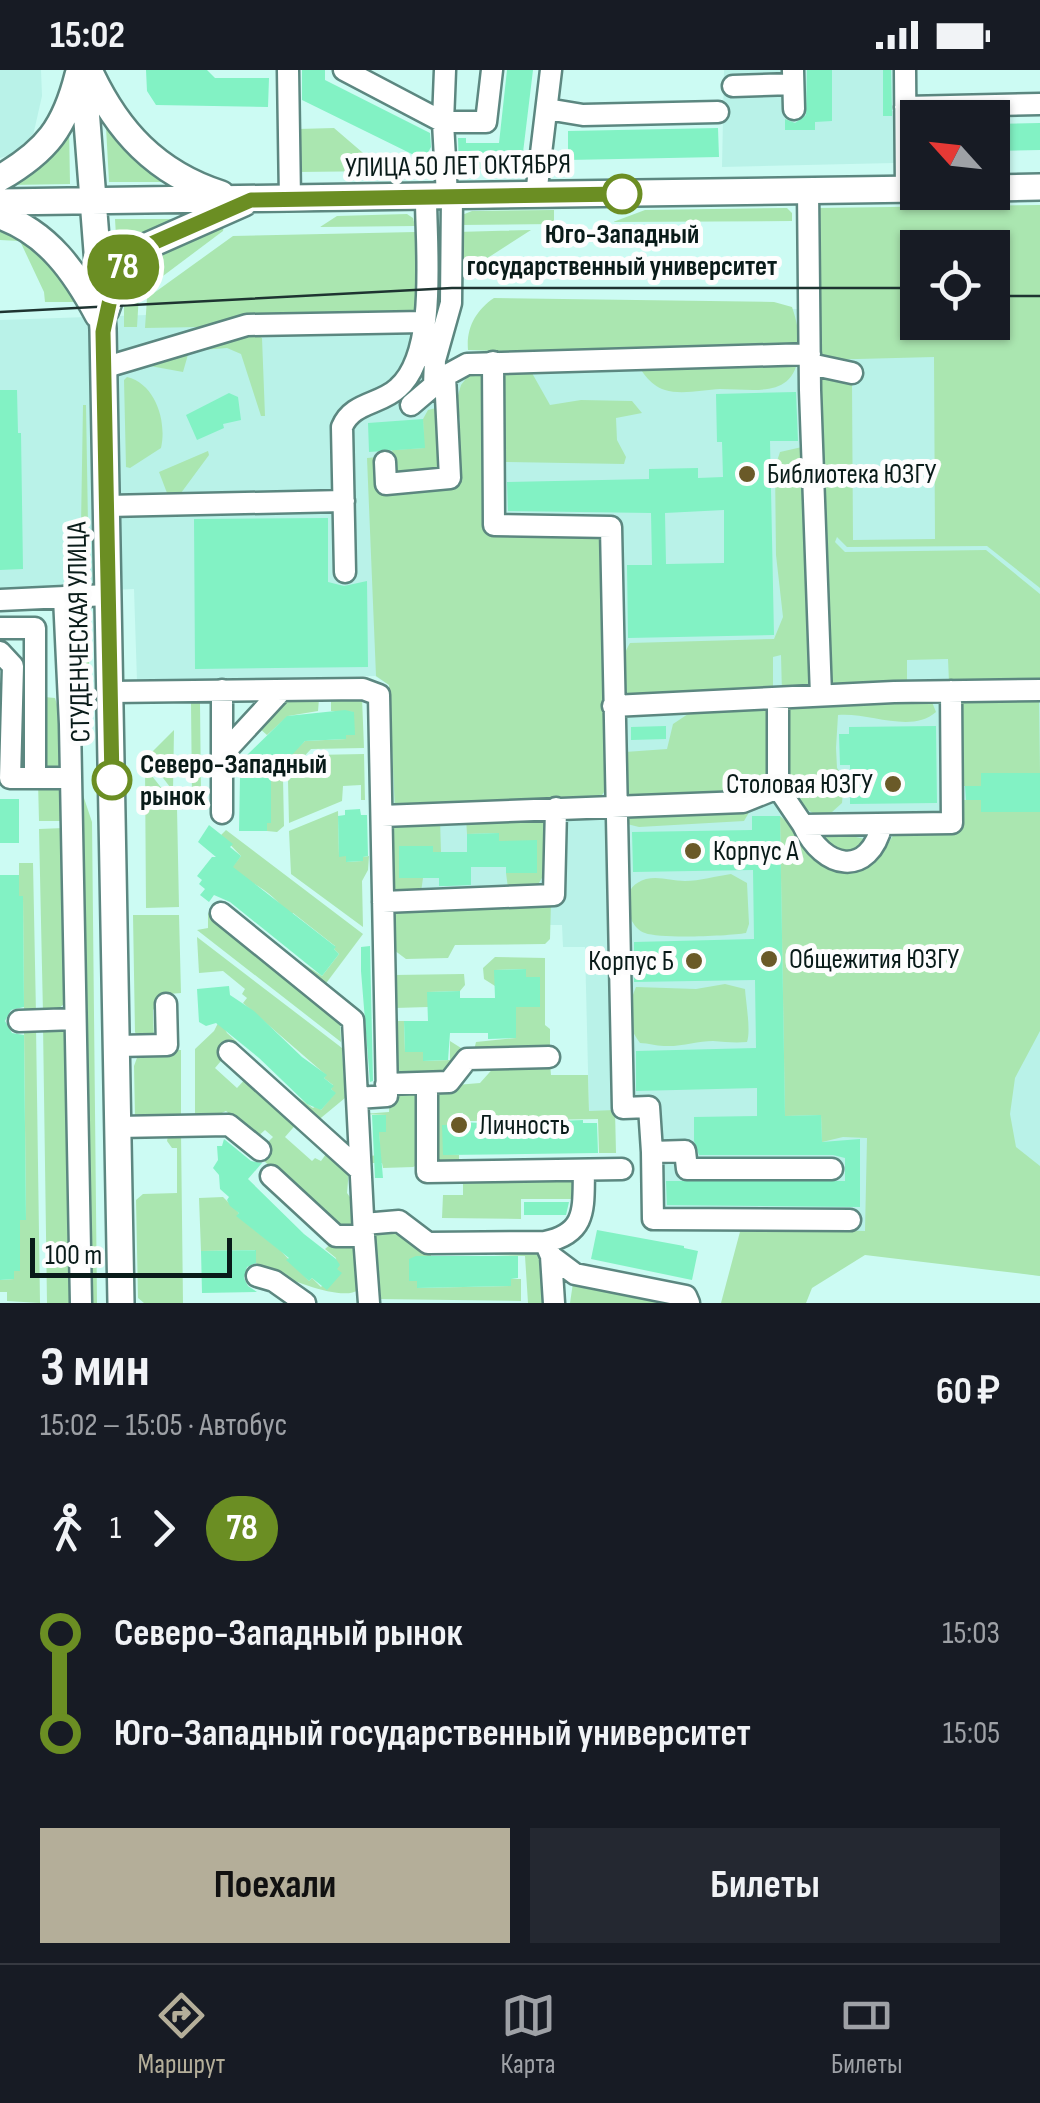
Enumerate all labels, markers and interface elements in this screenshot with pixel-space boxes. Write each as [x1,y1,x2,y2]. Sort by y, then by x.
text: 15:02 [50,13,125,58]
north arrow [900,100,1010,210]
map controls [900,100,1010,340]
street label: УЛИЦА 50 ЛЕТ ОКТЯБРЯ [345,148,571,184]
marker: Юго-Западный государственный университет [603,175,641,213]
place label: Юго-Западный государственный университет [467,218,777,283]
button: locate [900,230,1010,340]
line badge: 78 [78,234,168,300]
text: 78 [107,246,139,289]
place label: Библиотека ЮЗГУ [767,458,937,491]
marker: Библиотека ЮЗГУ [736,463,758,485]
street label: СТУДЕНЧЕСКАЯ УЛИЦА [61,520,97,743]
place label: Северо-Западный рынок [140,748,327,813]
marker: Северо-Западный рынок [93,761,131,799]
place label: Столовая ЮЗГУ [726,768,873,801]
marker: Столовая ЮЗГУ [882,773,904,795]
place label: Корпус А [713,835,799,868]
marker: Корпус А [682,840,704,862]
place label: Общежития ЮЗГУ [789,943,959,976]
place label: Корпус Б [588,945,674,978]
marker: Общежития ЮЗГУ [758,948,780,970]
marker: Корпус Б [683,950,705,972]
place label: Личность [479,1109,570,1142]
marker: Личность [448,1114,470,1136]
scale bar [30,1233,232,1278]
text: 100 m [45,1239,102,1272]
text: 3 мин [40,1335,150,1402]
text: 60 ₽ [936,1369,1000,1414]
text: 15:02 – 15:05 · Автобус [40,1406,287,1445]
icon: walk [40,1501,95,1556]
icon: forward [136,1501,191,1556]
text: 78 [226,1507,258,1550]
text: 1 [110,1509,121,1548]
text: Северо-Западный рынок [114,1611,462,1656]
text: 15:03 [942,1614,1000,1653]
text: Юго-Западный государственный университет [114,1711,751,1756]
text: 15:05 [943,1714,1000,1753]
button: Поехали [40,1828,510,1943]
button: Билеты [530,1828,1000,1943]
tab: Маршрут [138,1988,225,2081]
tab: Карта [500,1988,556,2081]
tab: Билеты [831,1988,902,2081]

